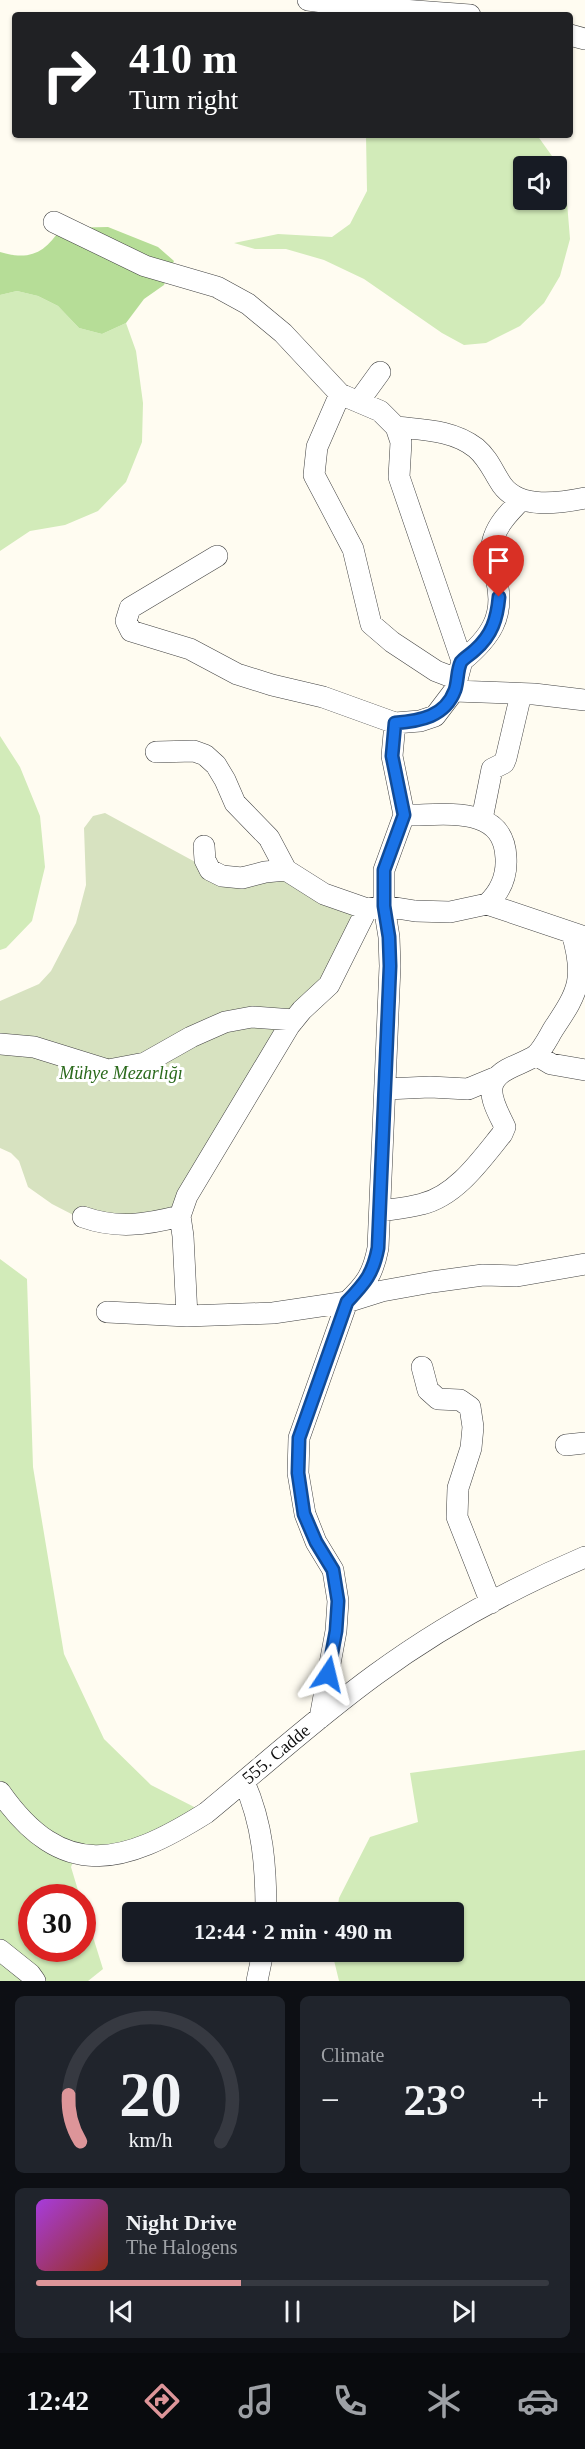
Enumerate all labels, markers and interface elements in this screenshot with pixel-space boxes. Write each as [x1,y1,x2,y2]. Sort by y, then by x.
icon: right [30,36,108,114]
text: 410 m [129,36,238,82]
text: Turn right [129,85,238,115]
map controls [513,156,567,210]
button: sound [513,156,567,210]
pin [473,535,524,597]
icon: arrive [482,544,515,577]
park label: Mühye Mezarlığı [58,1063,183,1083]
position arrow [296,1642,360,1706]
street label: 555. Cadde [238,1720,314,1788]
speed limit sign: 30 [18,1884,96,1962]
text: 12:44 · 2 min · 490 m [194,1919,392,1944]
text: Climate [321,2044,384,2066]
text: 20 [119,2060,181,2129]
text: 23° [404,2075,467,2125]
text: − [321,2082,340,2118]
text: + [530,2082,549,2118]
text: km/h [128,2128,172,2152]
text: Night Drive [126,2210,237,2235]
text: The Halogens [126,2236,238,2258]
icon: previous [105,2295,138,2328]
icon: pause [276,2295,309,2328]
icon: next [447,2295,480,2328]
icon: directions [141,2380,183,2422]
icon: music [235,2380,277,2422]
icon: phone [329,2380,371,2422]
icon: climate [423,2380,465,2422]
icon: car [517,2380,559,2422]
text: 12:42 [26,2386,89,2416]

